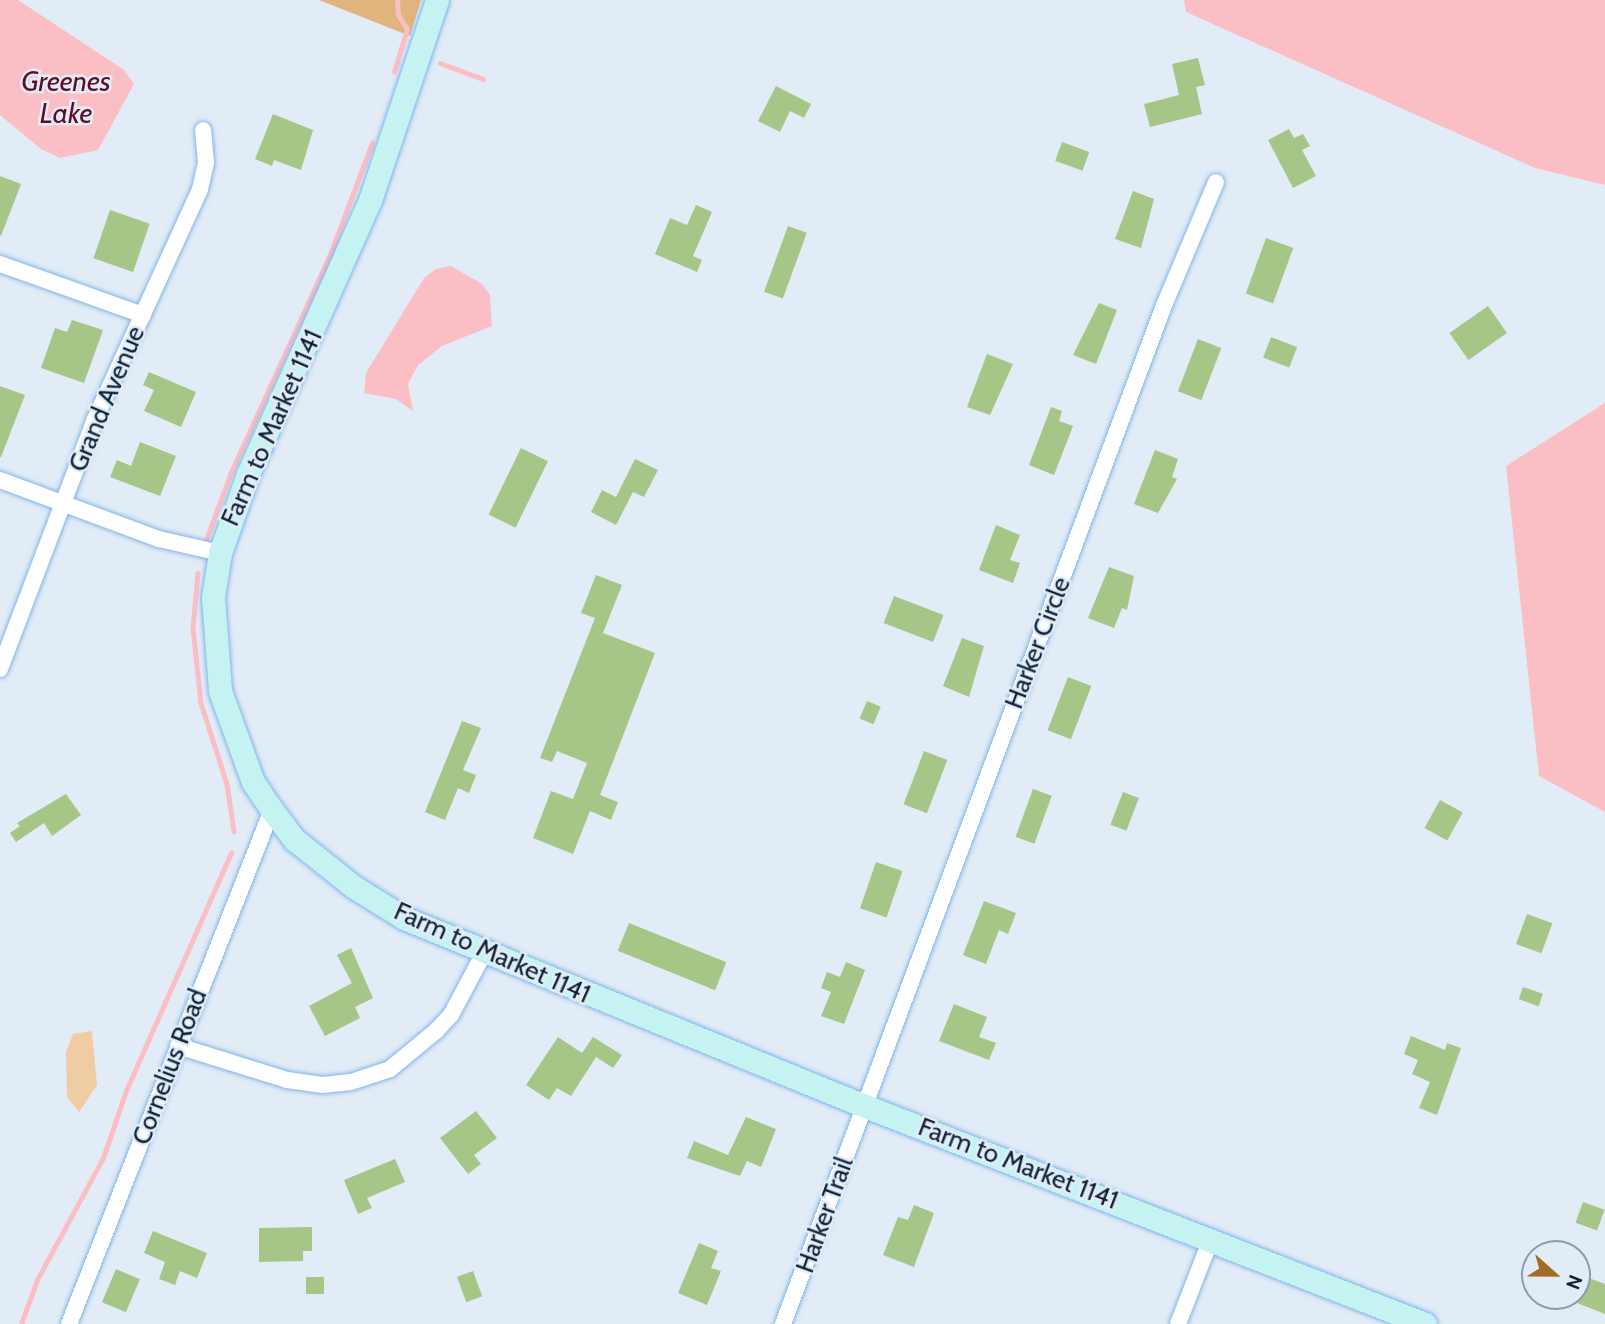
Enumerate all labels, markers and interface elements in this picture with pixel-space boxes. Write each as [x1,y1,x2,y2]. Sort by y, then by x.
water label: Greenes Lake [21,64,111,130]
street label: Grand Avenue [62,322,152,476]
street label: Farm to Market 1141 [215,325,329,531]
street label: Harker Circle [999,573,1077,713]
street label: Farm to Market 1141 [389,896,595,1010]
street label: Cornelius Road [126,985,214,1149]
street label: Farm to Market 1141 [914,1112,1122,1216]
street label: Harker Trail [790,1153,860,1277]
north arrow [1521,1240,1591,1310]
text: N [1561,1272,1587,1292]

